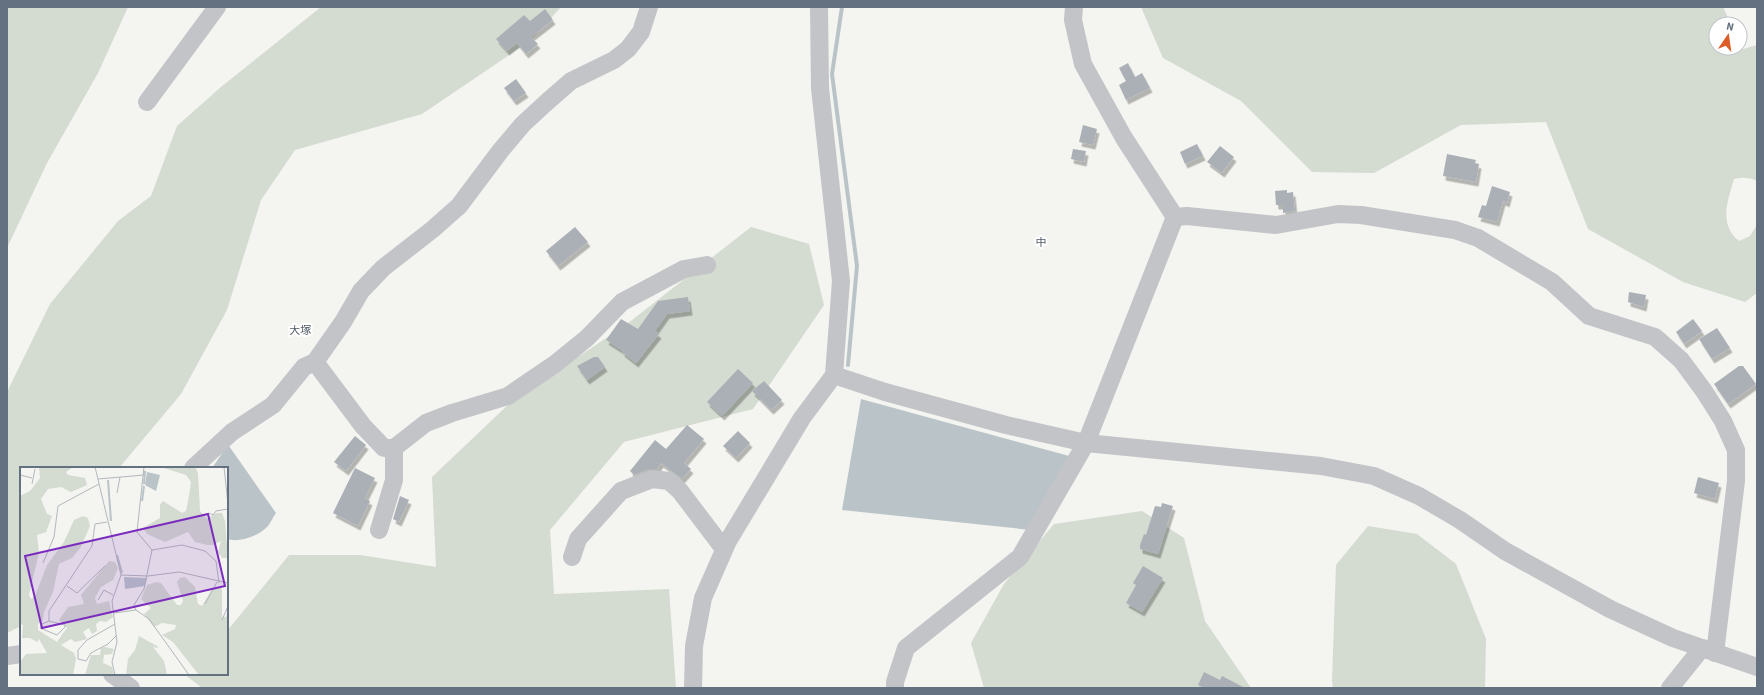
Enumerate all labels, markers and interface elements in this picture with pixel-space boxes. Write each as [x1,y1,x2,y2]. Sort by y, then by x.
north arrow [1708,16,1748,56]
text: N [1725,19,1735,35]
district label: 中 [1036,235,1047,250]
district label: 大塚 [289,323,311,338]
inset map [20,467,228,675]

